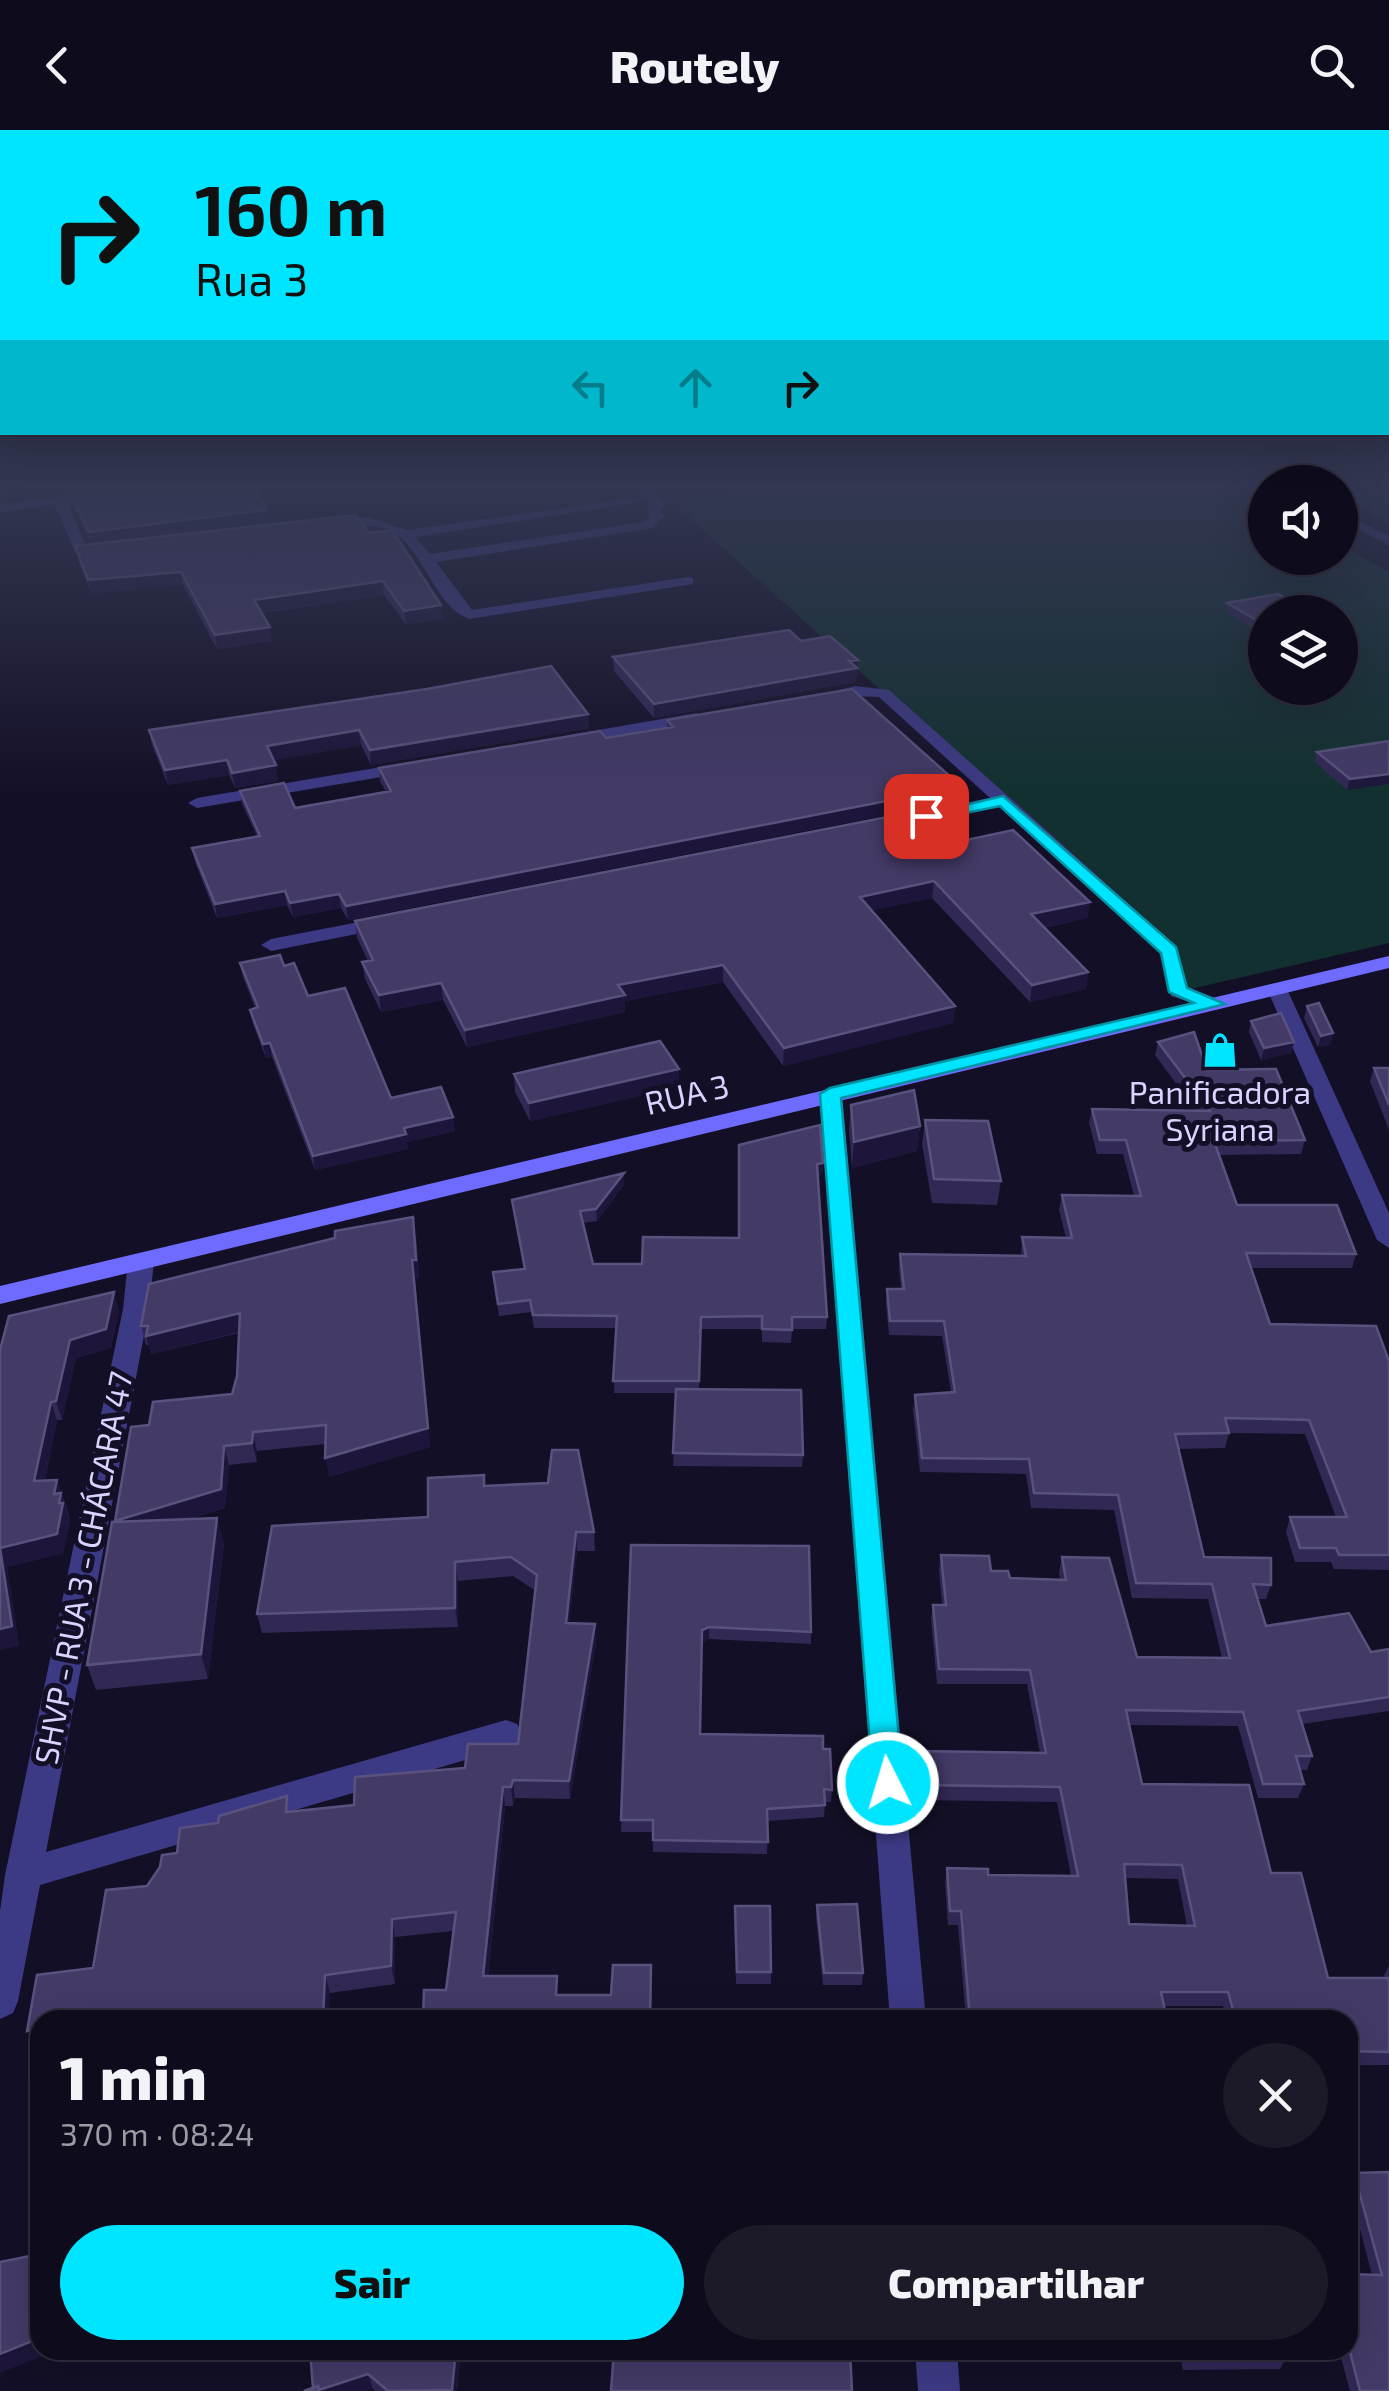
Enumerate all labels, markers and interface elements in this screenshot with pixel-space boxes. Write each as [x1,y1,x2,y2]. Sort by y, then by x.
icon: back [30,38,85,93]
text: Routely [610,38,779,92]
icon: search [1304,38,1359,93]
text: 160 m [195,166,388,250]
icon: right [30,170,160,300]
text: Rua 3 [195,251,308,305]
icon: left [563,360,618,415]
icon: ahead [668,360,723,415]
icon: right [773,360,828,415]
map controls [1248,465,1358,705]
button: sound [1248,465,1358,575]
button: layers [1248,595,1358,705]
pin [884,774,969,859]
icon: arrive [899,789,954,844]
shop icon: Panificadora Syriana [1201,1031,1239,1069]
street label: RUA 3 [641,1065,732,1121]
place label: Panificadora Syriana [1129,1072,1311,1147]
street label: SHVP - RUA 3 - CHÁCARA 47 [25,1368,139,1767]
position arrow [836,1731,940,1835]
text: 1 min [60,2040,207,2112]
button: close [1223,2043,1328,2148]
text: 370 m · 08:24 [60,2114,254,2152]
button: Sair [60,2225,684,2340]
button: Compartilhar [704,2225,1328,2340]

